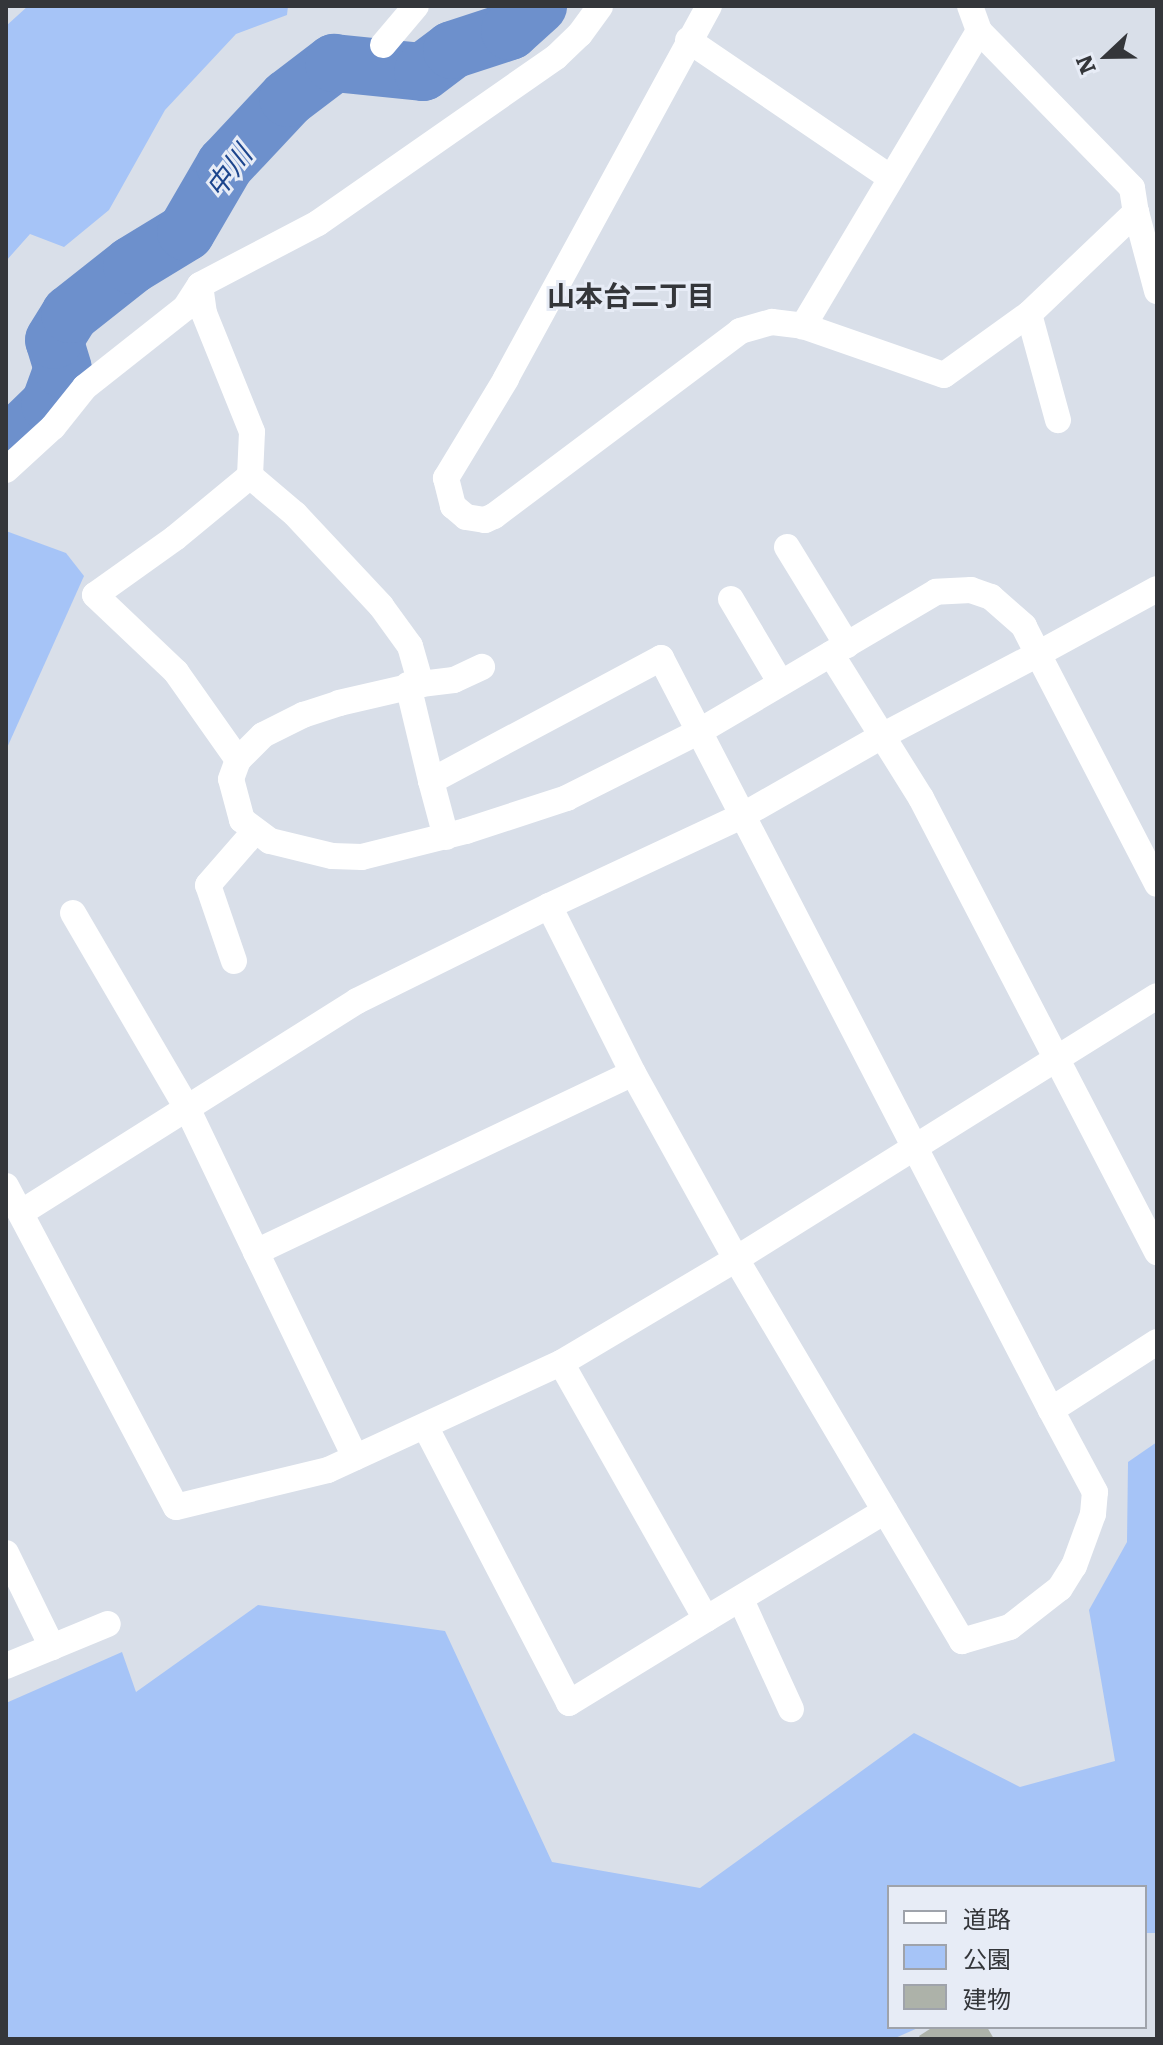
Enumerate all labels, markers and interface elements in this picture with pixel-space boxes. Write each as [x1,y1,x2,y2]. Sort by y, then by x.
north arrow [1067,16,1147,96]
text: N [1066,50,1103,80]
water label: 中川 [197,138,257,202]
district label: 山本台二丁目 [547,277,715,311]
legend [887,1885,1147,2029]
text: 道路 [963,1900,1011,1935]
text: 公園 [963,1940,1011,1975]
text: 建物 [963,1980,1011,2015]

